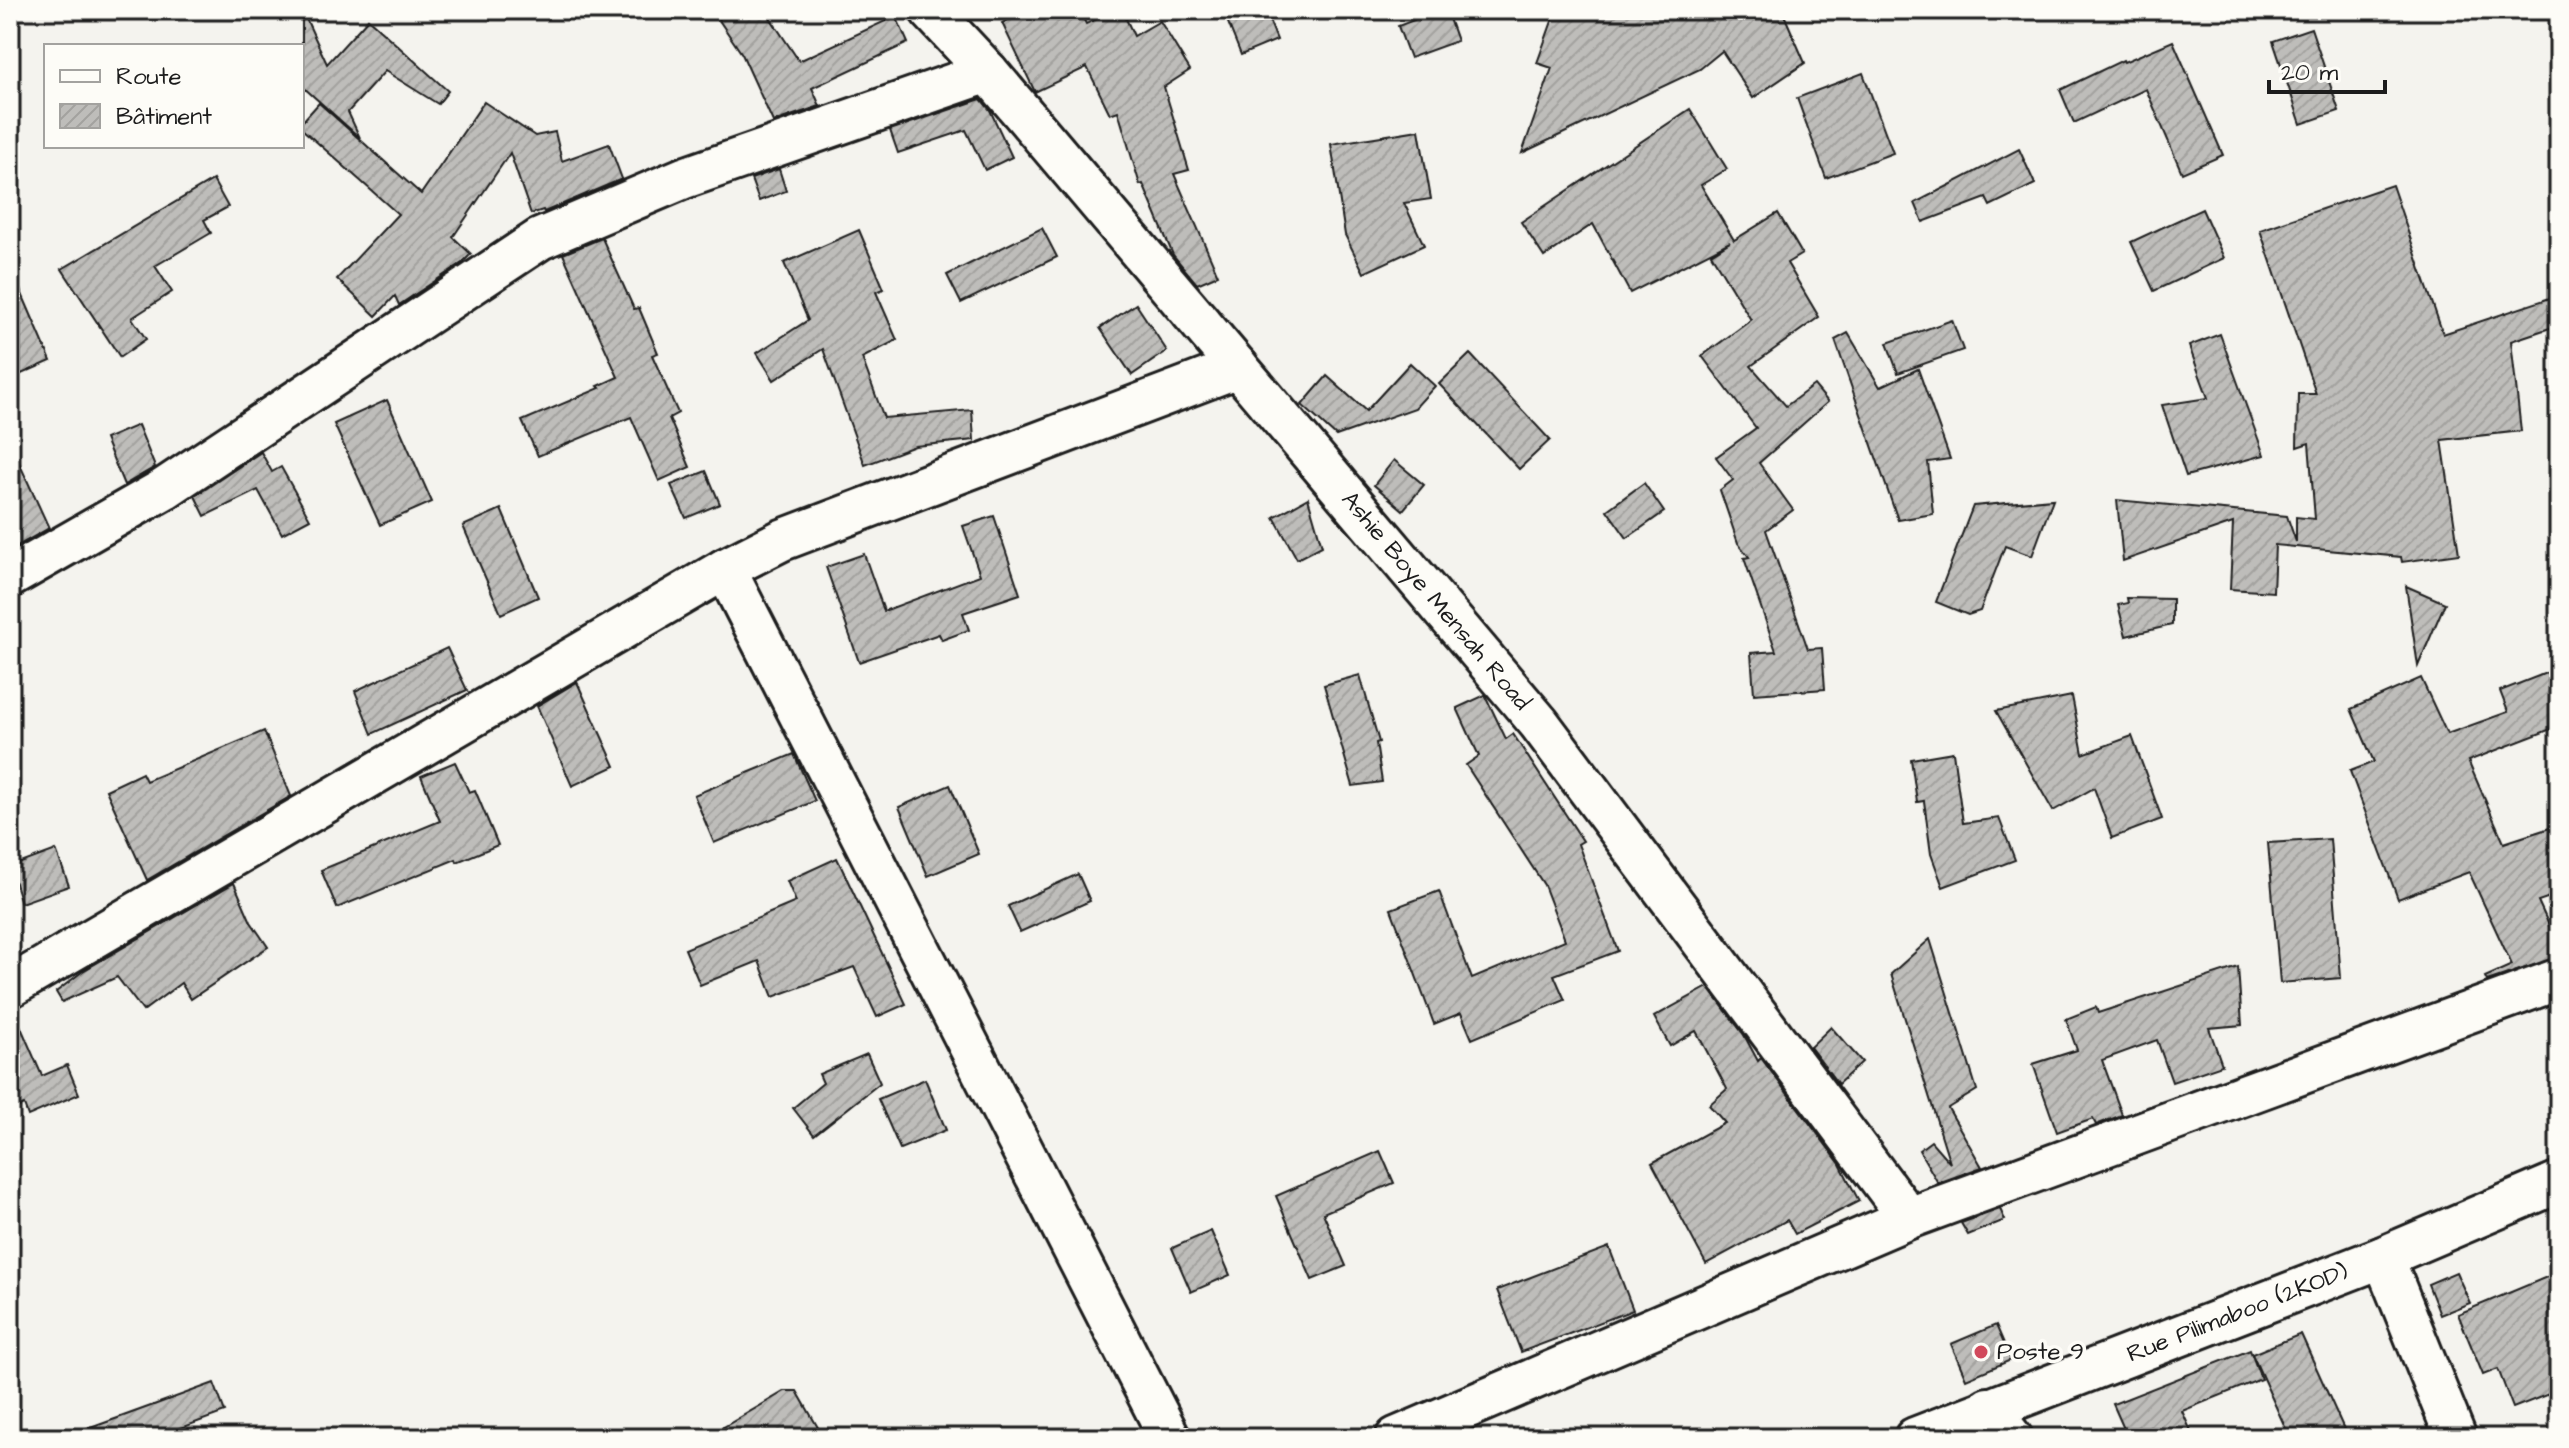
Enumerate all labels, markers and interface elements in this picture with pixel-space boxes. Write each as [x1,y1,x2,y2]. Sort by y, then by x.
legend [44,44,304,148]
scale bar [2269,44,2385,94]
text: 20 m [2281,56,2338,90]
text: Route [116,60,182,94]
text: Bâtiment [116,100,212,134]
street label: Ashie Boye Mensah Road [1333,484,1538,718]
street label: Rue Pilimaboo (2KOD) [2122,1255,2353,1371]
place label: Poste 9 [1997,1335,2084,1369]
marker: Poste 9 [1972,1343,1990,1361]

